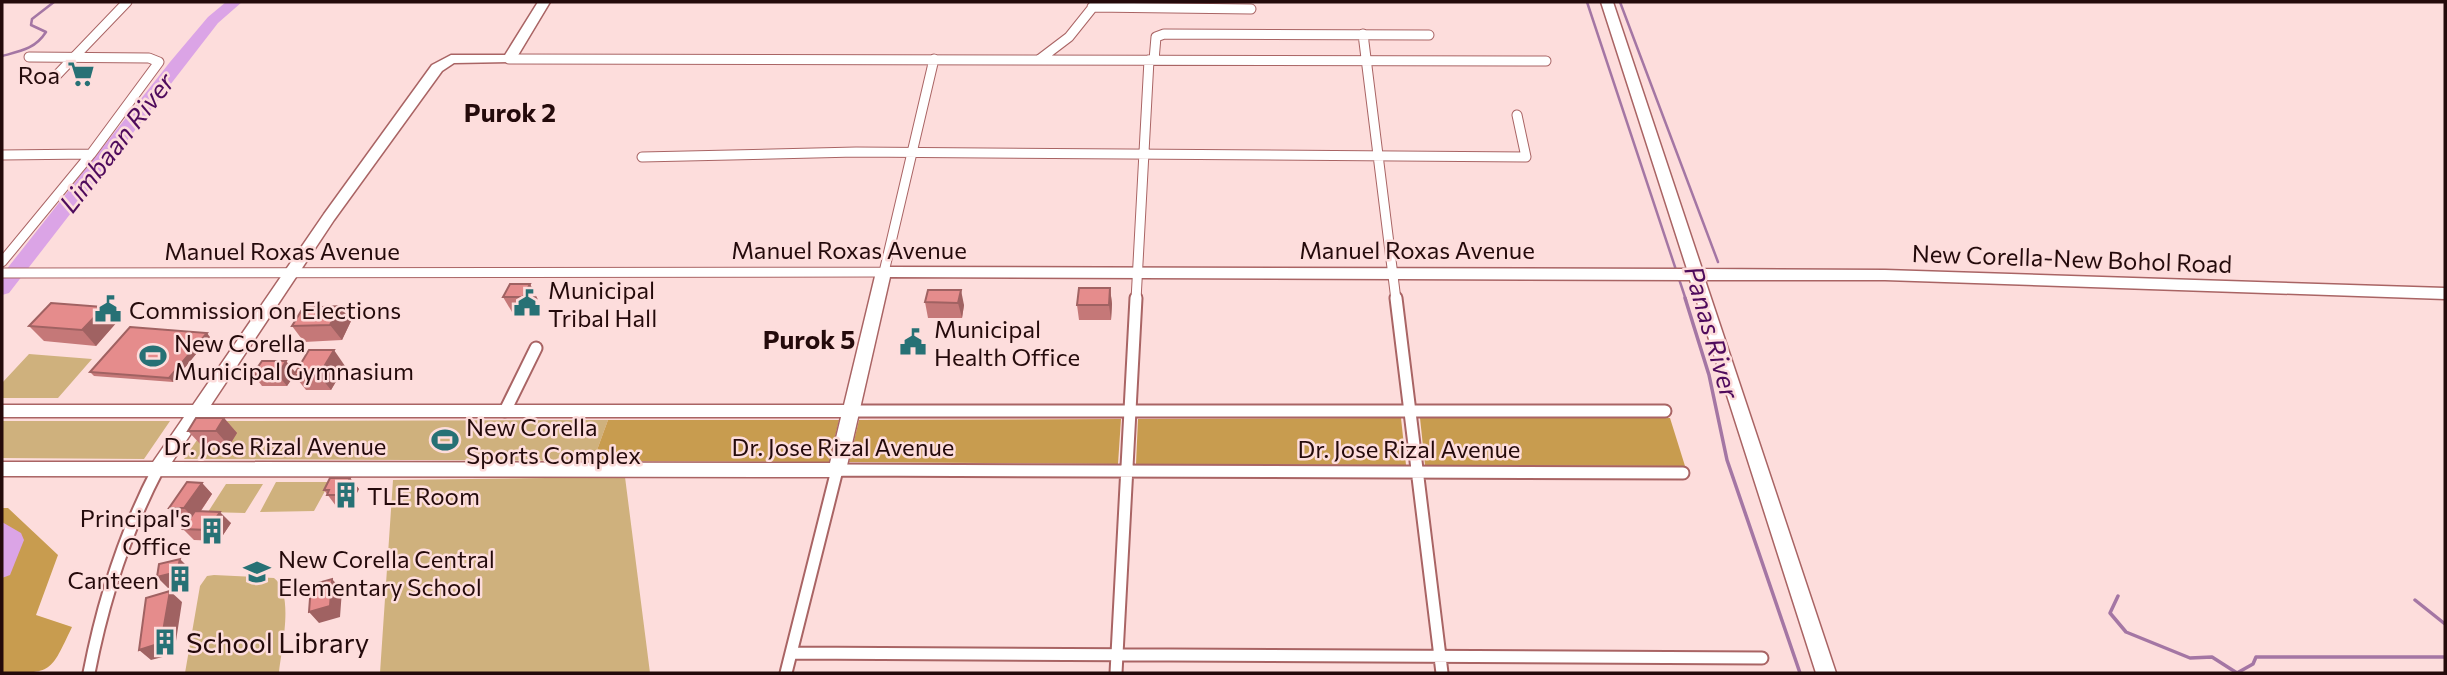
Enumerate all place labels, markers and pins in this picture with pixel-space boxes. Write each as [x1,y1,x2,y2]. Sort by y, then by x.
supermarket icon: Roa [66,59,96,89]
place label: Roa [18,60,60,89]
place label: Municipal Tribal Hall [548,275,657,332]
public building icon: Municipal Tribal Hall [512,288,542,318]
public building icon: Commission on Elections [93,294,123,324]
place label: Commission on Elections [129,295,401,324]
place label: Municipal Health Office [934,314,1080,371]
public building icon: Municipal Health Office [898,327,928,357]
place label: New Corella Municipal Gymnasium [174,328,414,385]
sports icon: New Corella Municipal Gymnasium [138,341,168,371]
place label: New Corella Sports Complex [466,412,641,469]
sports icon: New Corella Sports Complex [430,425,460,455]
building icon: TLE Room [331,480,361,510]
place label: TLE Room [367,481,480,510]
place label: Principal's Office [80,503,191,560]
building icon: Principal's Office [197,516,227,546]
place label: New Corella Central Elementary School [278,544,495,601]
school or university icon: New Corella Central Elementary School [242,557,272,587]
building icon: Canteen [165,564,195,594]
place label: Canteen [68,565,159,594]
place label: School Library [186,625,369,659]
building icon: School Library [150,627,180,657]

